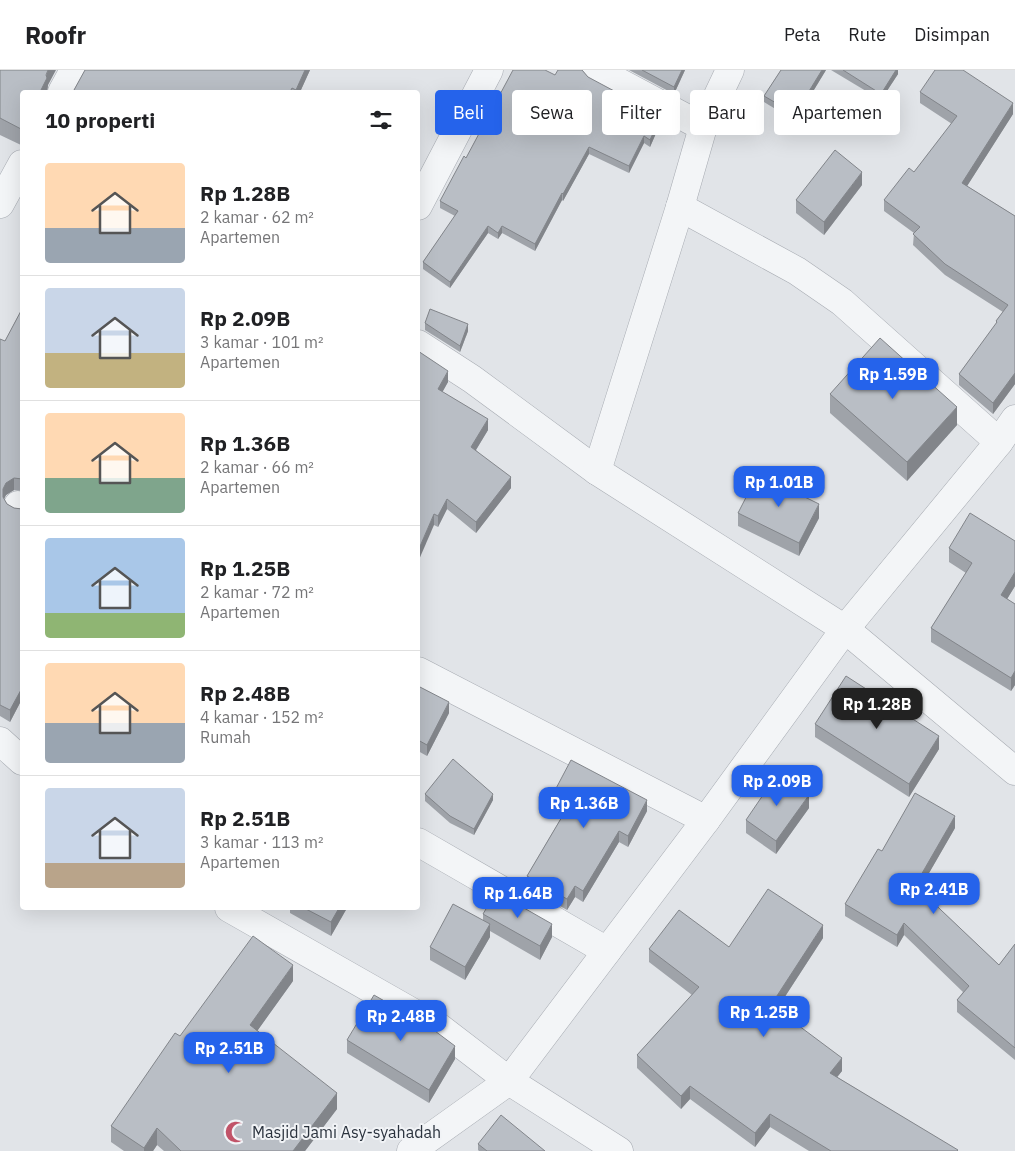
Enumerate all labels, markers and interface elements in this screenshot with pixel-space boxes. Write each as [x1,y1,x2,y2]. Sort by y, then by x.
text: Roofr [25,19,86,51]
text: Peta [784,23,820,46]
text: Rute [848,23,886,46]
text: Disimpan [914,23,990,46]
chip: Beli [435,90,502,135]
chip: Sewa [512,90,592,135]
chip: Filter [602,90,680,135]
chip: Baru [690,90,764,135]
chip: Apartemen [774,90,900,135]
text: 10 properti [45,106,155,134]
icon: filters [367,106,395,134]
text: Rp 1.28B [200,179,290,207]
icon: home [85,183,145,243]
text: 2 kamar · 62 m² [200,207,314,227]
text: Apartemen [200,227,280,247]
text: Rp 2.09B [200,304,290,332]
icon: home [85,308,145,368]
text: 3 kamar · 101 m² [200,332,324,352]
text: Apartemen [200,352,280,372]
pin: Rp 1.59B [841,358,945,400]
text: Rp 1.59B [859,364,927,384]
text: Rp 1.36B [200,429,290,457]
icon: home [85,433,145,493]
text: 2 kamar · 66 m² [200,457,314,477]
pin: Rp 1.01B [727,466,831,508]
text: Rp 1.01B [745,472,813,492]
text: Apartemen [200,477,280,497]
text: Rp 1.25B [200,554,290,582]
icon: home [85,558,145,618]
text: 2 kamar · 72 m² [200,582,314,602]
text: Apartemen [200,602,280,622]
text: Rp 2.48B [200,679,290,707]
icon: home [85,683,145,743]
pin: Rp 1.28B [825,688,929,730]
text: Rp 1.28B [843,694,911,714]
text: 4 kamar · 152 m² [200,707,324,727]
text: Rumah [200,727,251,747]
pin: Rp 2.09B [725,764,829,807]
text: Rp 2.09B [743,771,811,791]
pin: Rp 1.36B [532,786,636,829]
text: Rp 1.36B [550,793,618,813]
text: Rp 2.51B [200,804,290,832]
icon: home [85,808,145,868]
text: 3 kamar · 113 m² [200,832,324,852]
text: Apartemen [200,852,280,872]
pin: Rp 2.41B [882,872,986,915]
pin: Rp 1.64B [466,876,570,919]
text: Rp 2.41B [900,879,968,899]
text: Rp 1.64B [484,883,552,903]
pin: Rp 1.25B [712,996,816,1038]
pin: Rp 2.48B [349,1000,453,1042]
text: Rp 1.25B [730,1002,798,1022]
text: Rp 2.48B [367,1006,435,1026]
pin: Rp 2.51B [177,1032,281,1074]
text: Rp 2.51B [195,1038,263,1058]
mosque icon: Masjid Jami Asy-syahadah [223,1119,249,1145]
place label: Masjid Jami Asy-syahadah [252,1122,441,1142]

